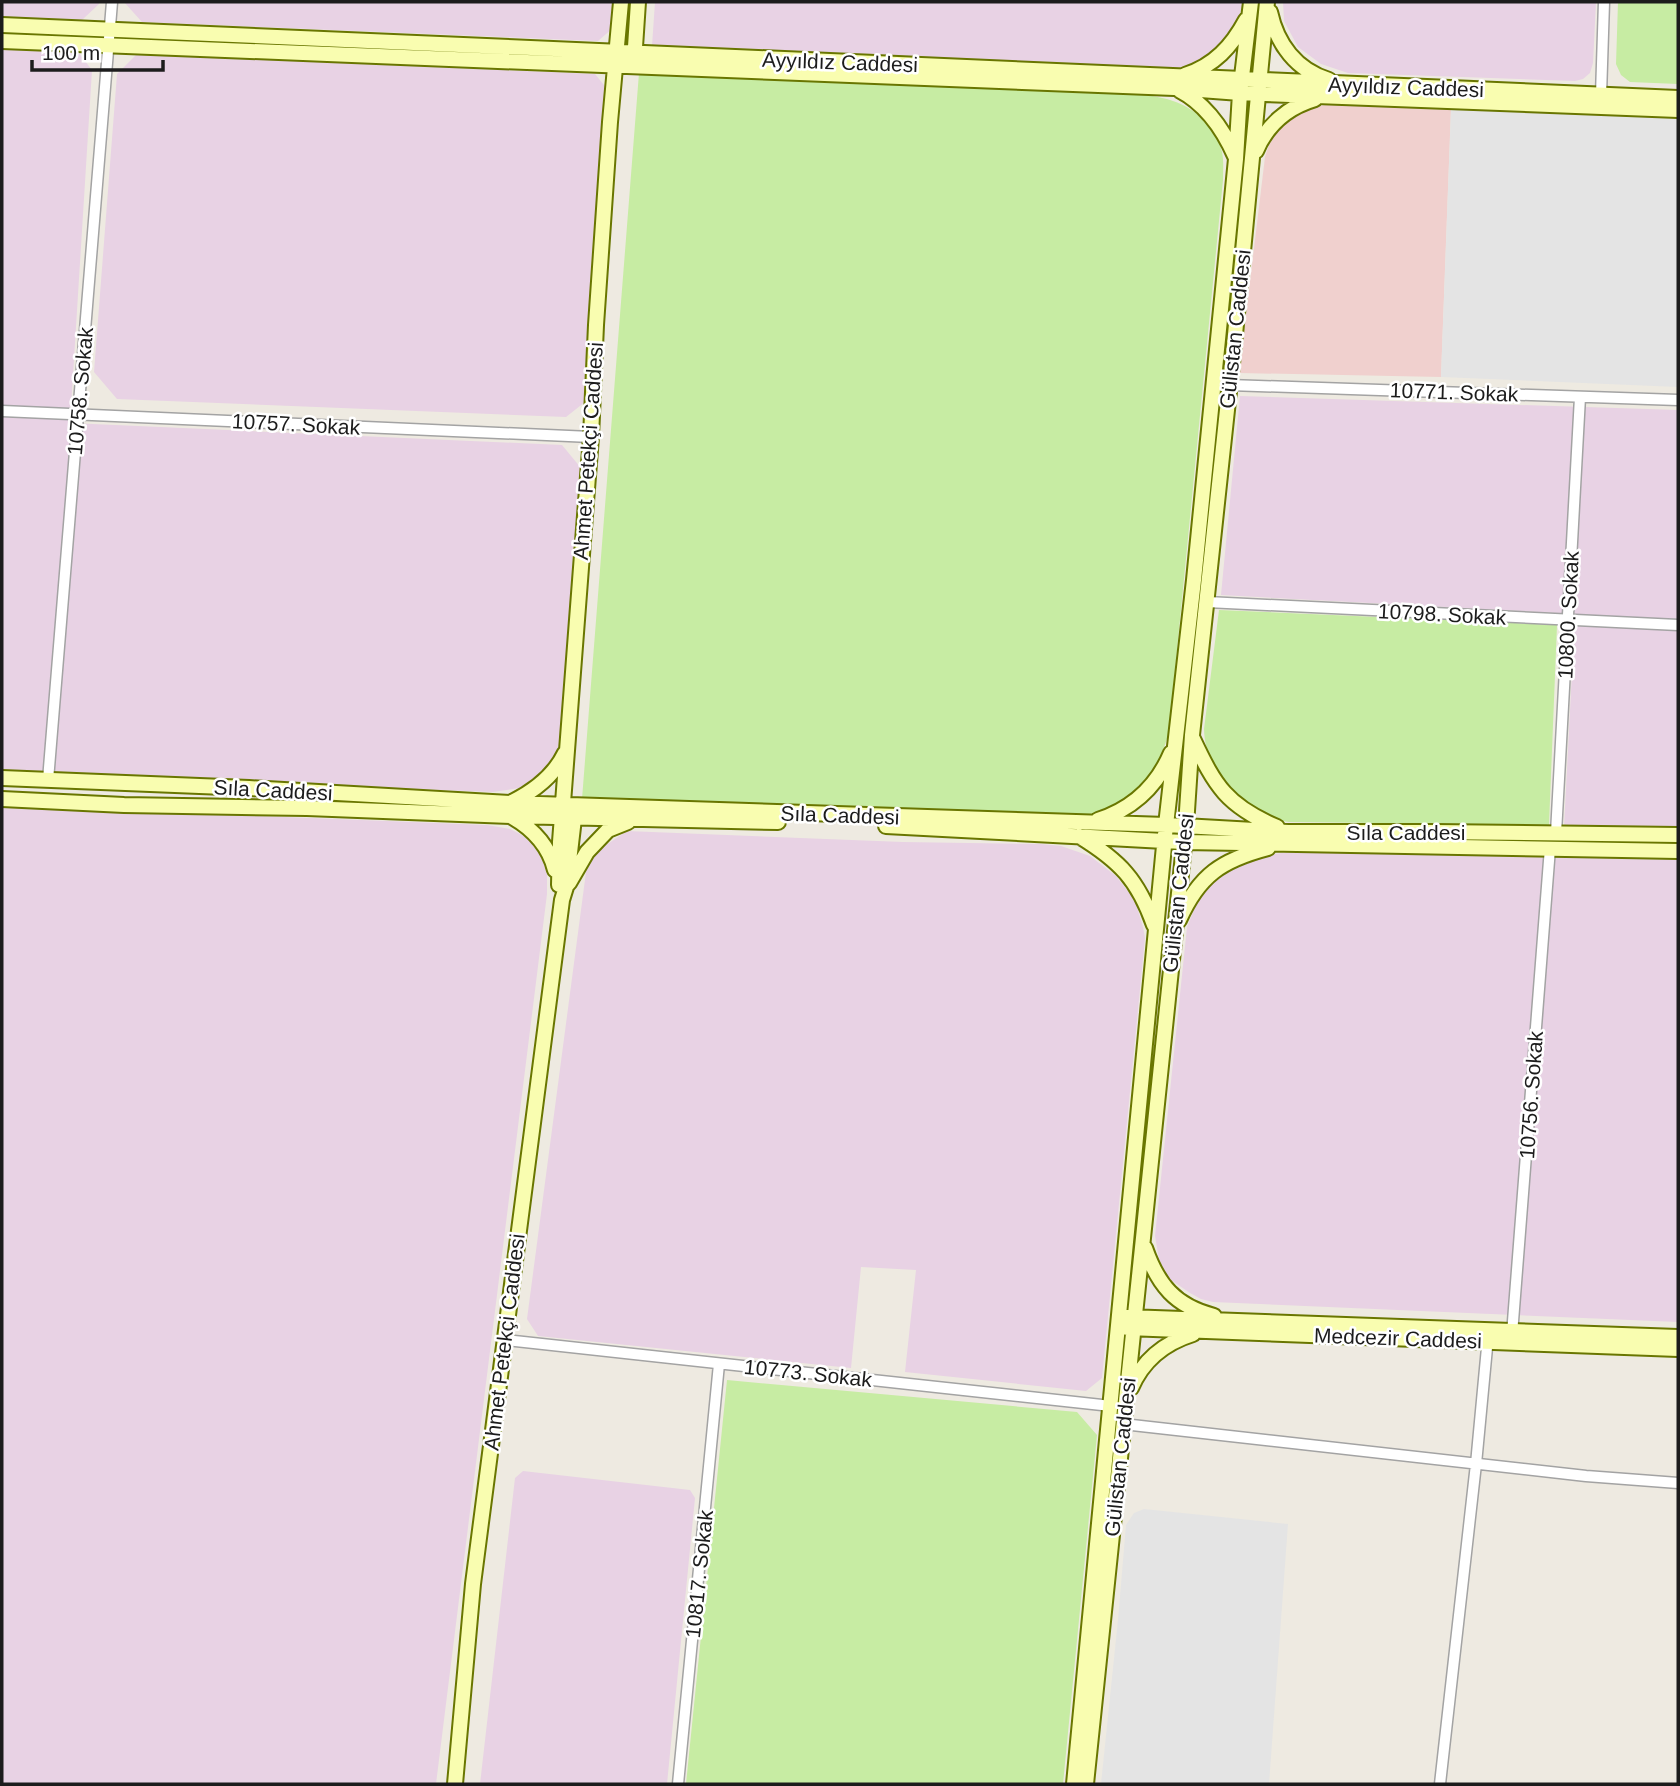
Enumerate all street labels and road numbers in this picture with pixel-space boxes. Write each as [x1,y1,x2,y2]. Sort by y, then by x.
street label: Ayyıldız Caddesi [762,48,918,76]
street label: Ayyıldız Caddesi [1328,73,1484,101]
street label: Gülistan Caddesi [1215,248,1255,410]
street label: 10758. Sokak [63,326,97,456]
street label: Ahmet Petekçi Caddesi [569,341,607,561]
street label: 10771. Sokak [1389,378,1519,406]
street label: 10757. Sokak [231,409,361,439]
street label: 10800. Sokak [1553,550,1583,680]
street label: 10798. Sokak [1377,599,1507,629]
street label: Sıla Caddesi [213,775,333,805]
street label: Sıla Caddesi [780,801,900,829]
street label: Gülistan Caddesi [1158,812,1198,974]
street label: Sıla Caddesi [1346,821,1466,844]
street label: 10756. Sokak [1515,1030,1547,1160]
street label: Ahmet Petekçi Caddesi [479,1232,529,1452]
street label: Medcezir Caddesi [1314,1324,1482,1352]
street label: 10773. Sokak [743,1355,874,1391]
street label: Gülistan Caddesi [1100,1376,1140,1538]
street label: 10817. Sokak [681,1508,717,1639]

